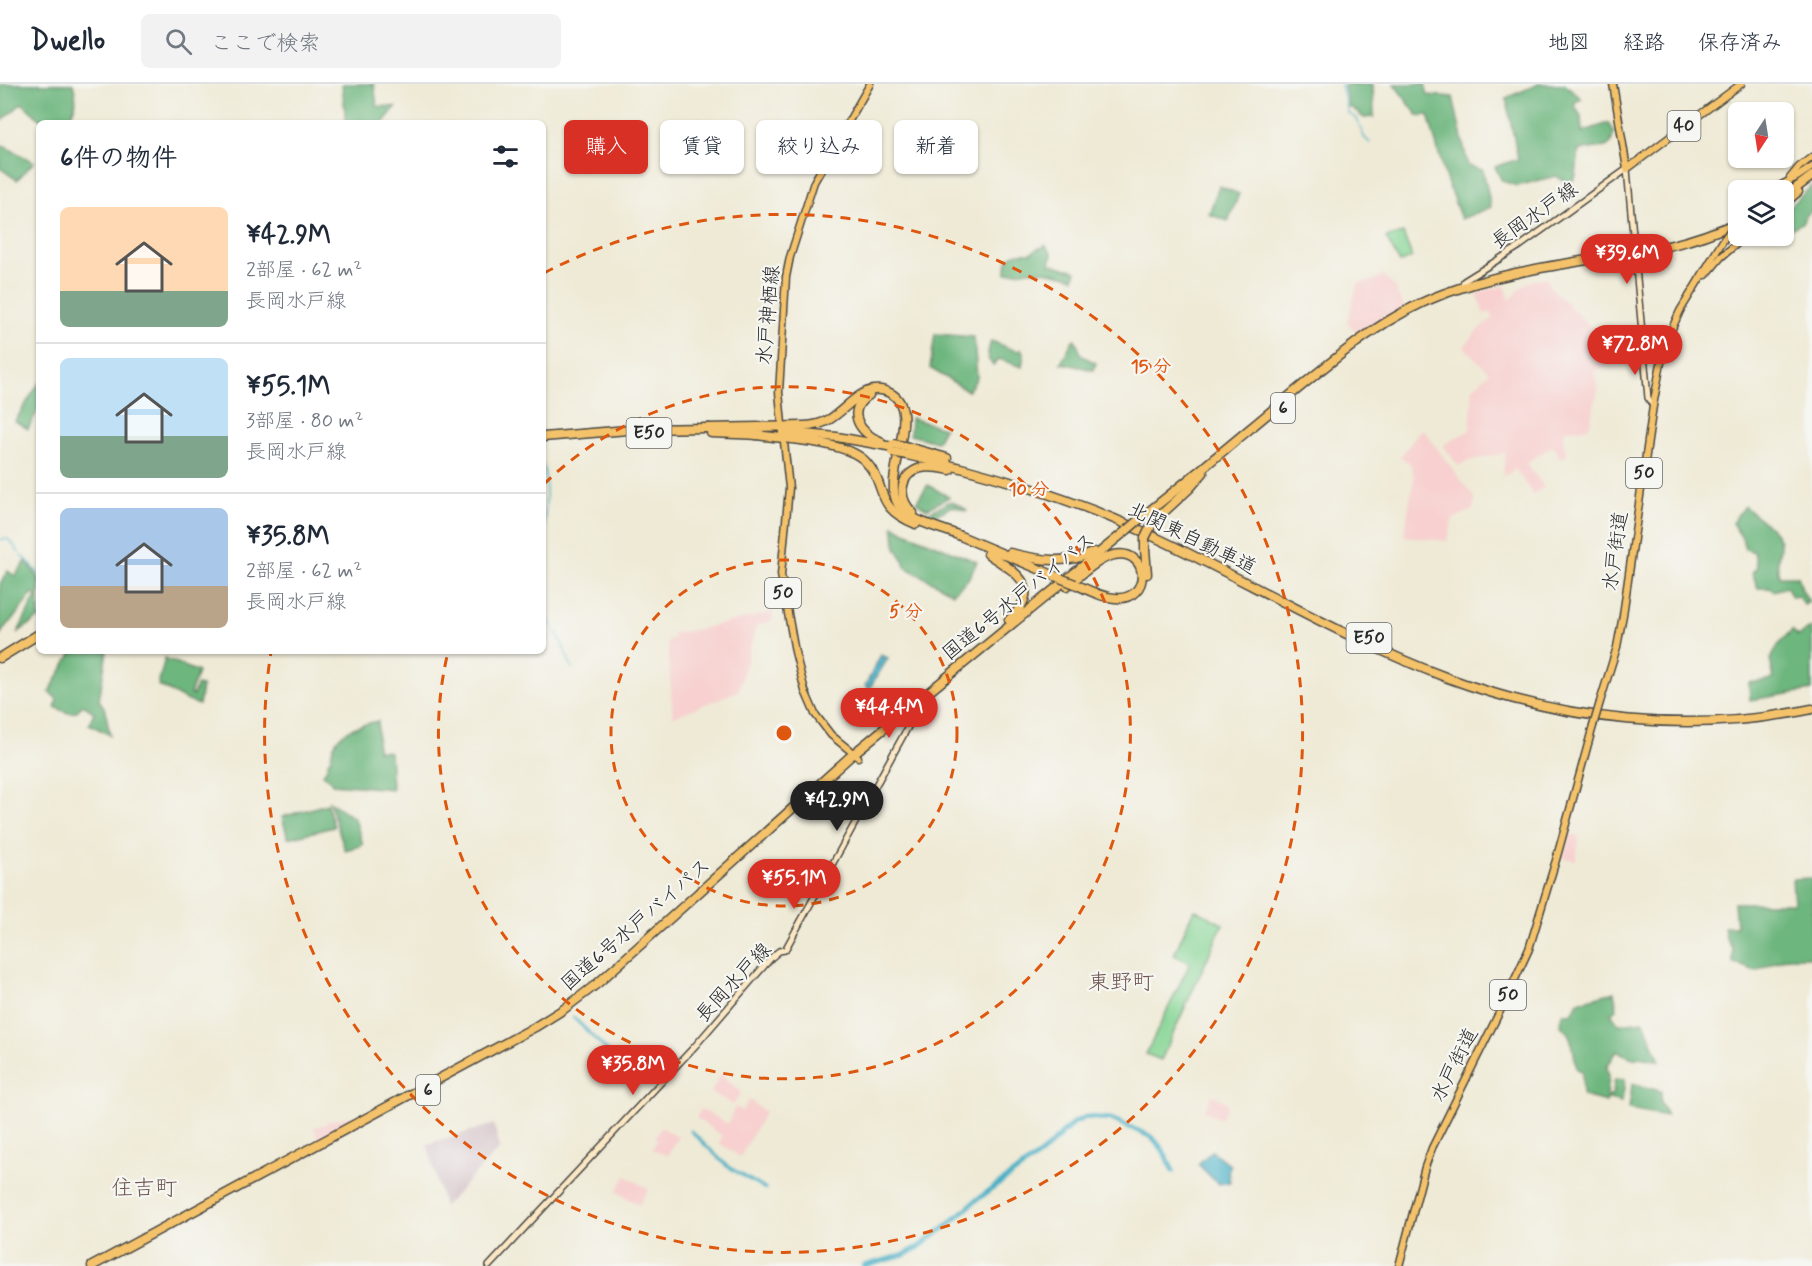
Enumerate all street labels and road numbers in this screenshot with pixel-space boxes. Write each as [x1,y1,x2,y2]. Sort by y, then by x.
road number: 40 [1668,111,1700,141]
street label: 長岡水戸線 [1486,176,1584,256]
street label: 水戸神栖線 [751,264,787,366]
road number: 6 [1271,393,1295,423]
road number: E50 [626,418,672,448]
road number: 50 [1626,458,1662,488]
street label: 北関東自動車道 [1123,496,1261,582]
street label: 水戸街道 [1597,510,1635,592]
street label: 国道6号水戸バイパス [937,527,1101,667]
road number: 50 [765,578,801,608]
road number: E50 [1346,623,1392,653]
street label: 国道6号水戸バイパス [556,853,716,997]
street label: 長岡水戸線 [690,937,778,1029]
road number: 50 [1490,980,1526,1010]
street label: 水戸街道 [1425,1023,1485,1107]
road number: 6 [416,1075,440,1105]

